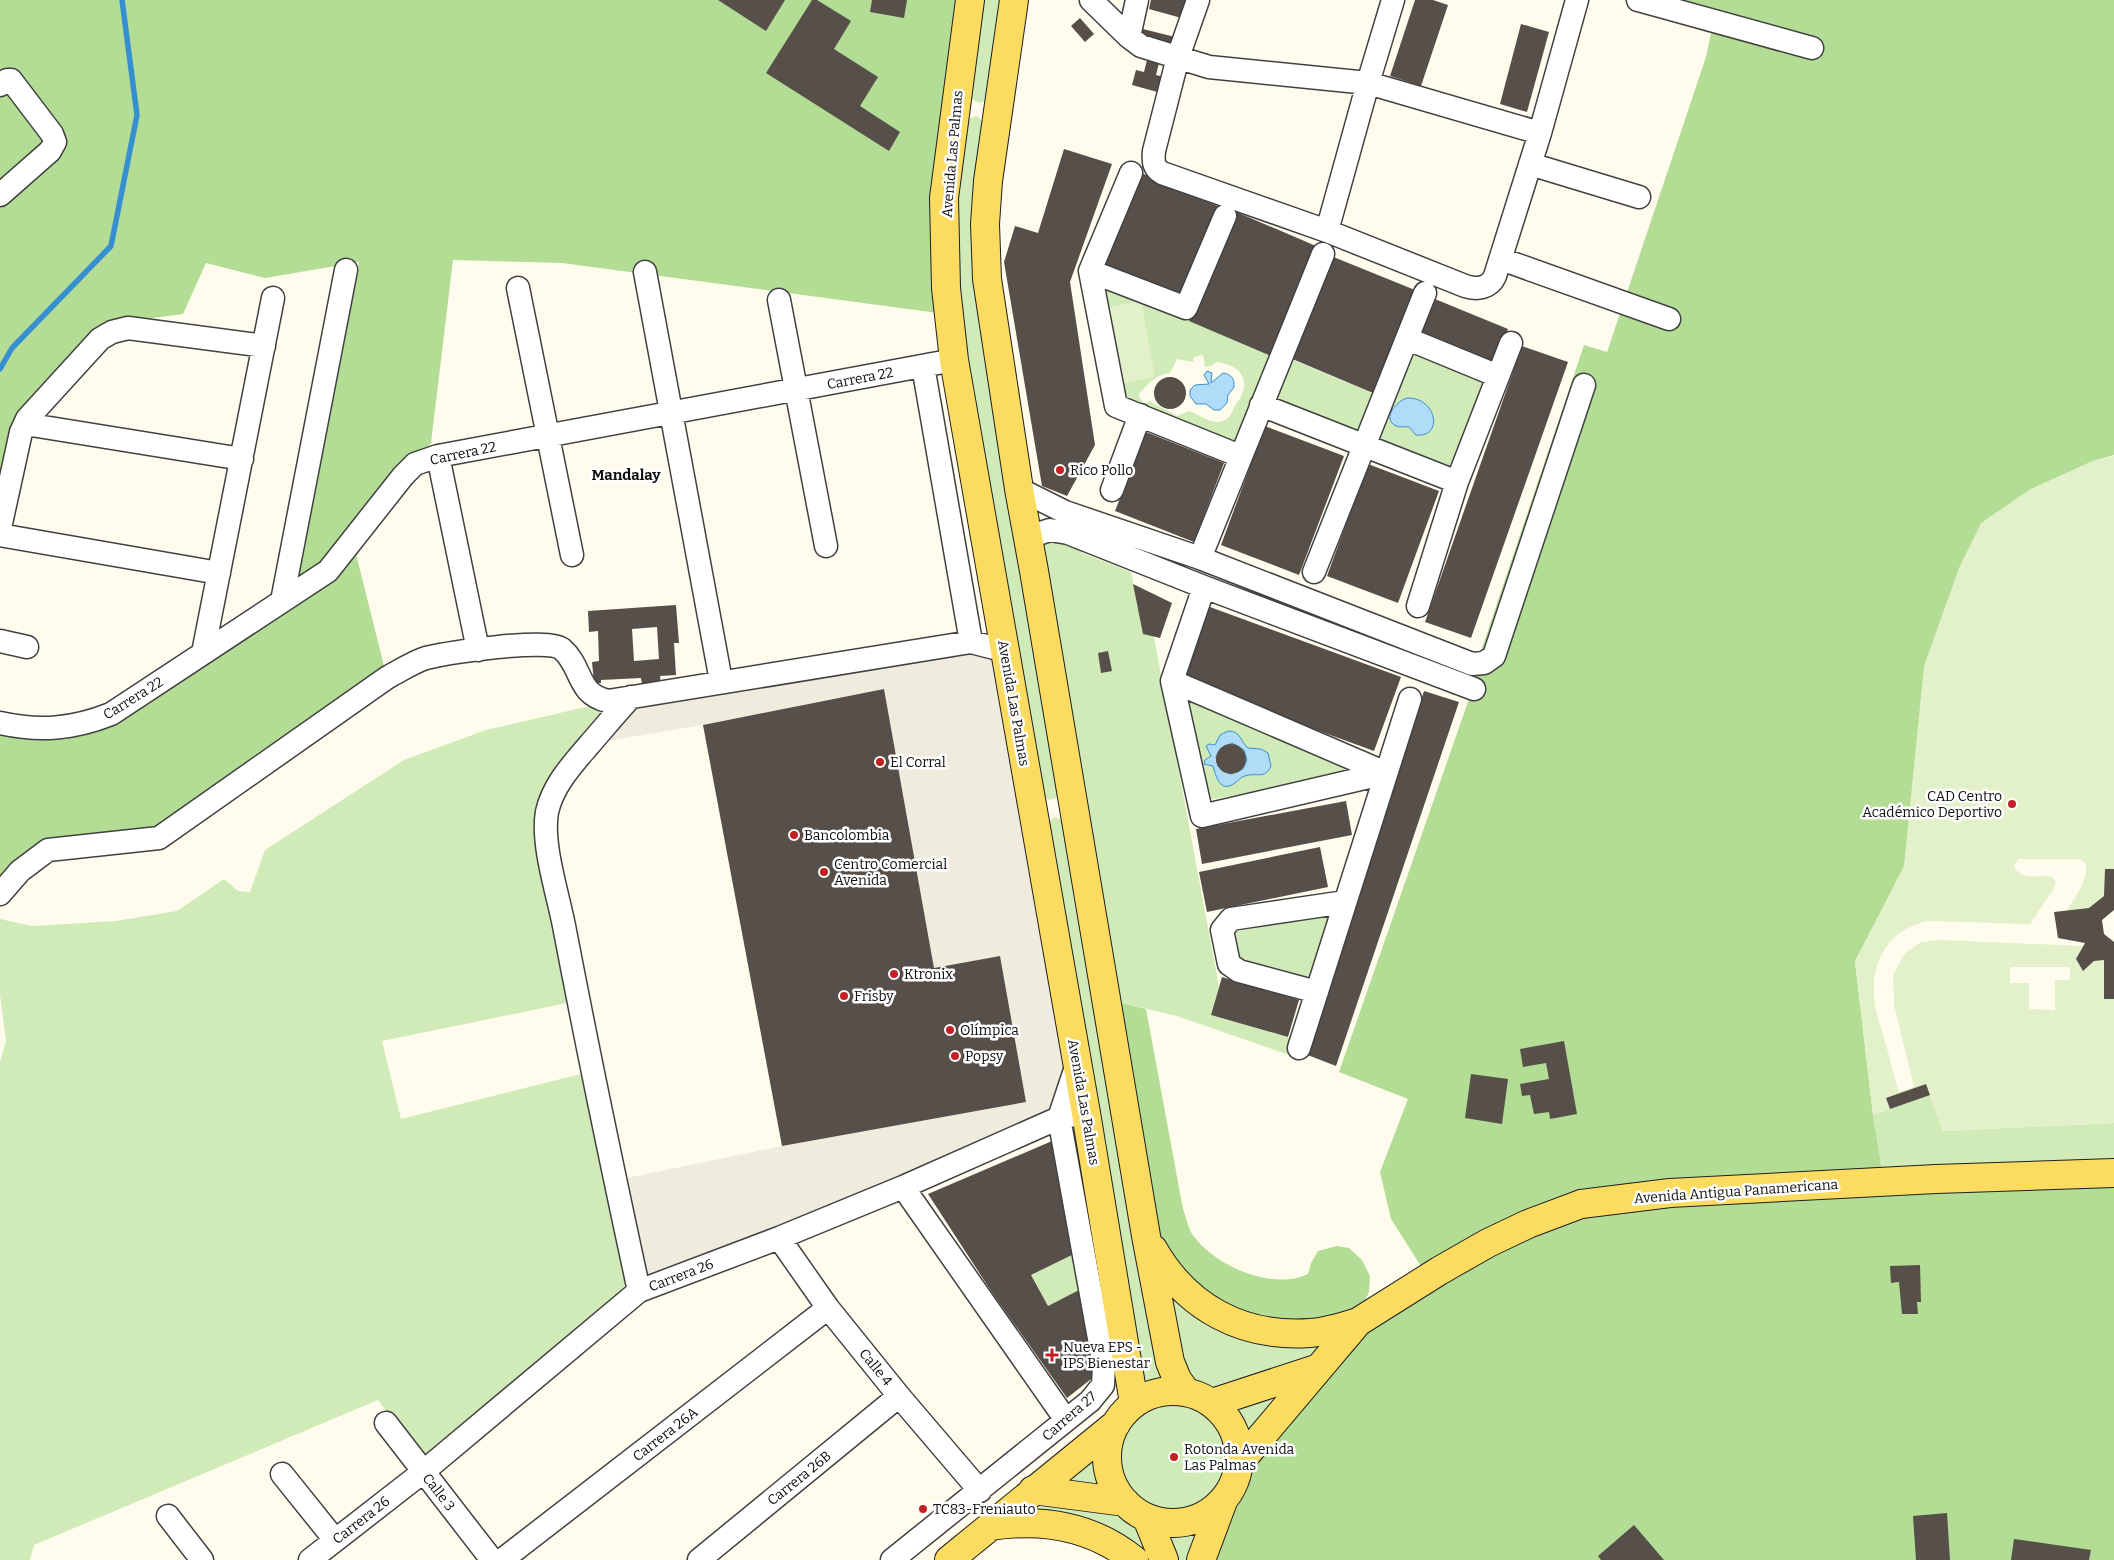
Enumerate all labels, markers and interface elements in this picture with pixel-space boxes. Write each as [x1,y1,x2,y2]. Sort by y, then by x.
street label: Avenida Las Palmas [938,90,967,218]
street label: Carrera 22 [825,364,895,393]
street label: Carrera 22 [428,438,498,469]
place label: Rico Pollo [1070,462,1133,479]
marker: Rico Pollo [1054,464,1066,476]
district label: Mandalay [591,466,661,484]
street label: Avenida Las Palmas [994,639,1033,767]
street label: Carrera 22 [100,673,166,723]
place label: El Corral [890,754,946,771]
marker: El Corral [874,756,886,768]
place label: CAD Centro Académico Deportivo [1862,788,2002,821]
marker: CAD Centro Académico Deportivo [2006,798,2018,810]
place label: Bancolombia [804,827,890,844]
marker: Bancolombia [788,829,800,841]
place label: Centro Comercial Avenida [834,856,947,889]
marker: Centro Comercial Avenida [818,866,830,878]
place label: Ktronix [904,966,953,983]
marker: Ktronix [888,968,900,980]
place label: Frisby [854,988,894,1005]
marker: Frisby [838,990,850,1002]
place label: Olímpica [960,1022,1019,1039]
marker: Olímpica [944,1024,956,1036]
street label: Avenida Las Palmas [1064,1038,1103,1166]
place label: Popsy [965,1048,1004,1065]
marker: Popsy [949,1050,961,1062]
street label: Avenida Antigua Panamericana [1633,1176,1839,1207]
street label: Carrera 26 [646,1255,716,1296]
place label: Nueva EPS - IPS Bienestar [1063,1339,1150,1372]
street label: Calle 4 [855,1345,896,1389]
marker: Nueva EPS - IPS Bienestar [1045,1348,1059,1362]
street label: Carrera 27 [1039,1388,1100,1445]
street label: Carrera 26A [629,1404,701,1465]
place label: Rotonda Avenida Las Palmas [1184,1441,1294,1474]
street label: Carrera 26B [764,1448,835,1509]
marker: Rotonda Avenida Las Palmas [1168,1451,1180,1463]
street label: Calle 3 [419,1470,459,1514]
street label: Carrera 26 [329,1493,393,1548]
place label: TC83-Freniauto [933,1501,1036,1518]
marker: TC83-Freniauto [917,1503,929,1515]

